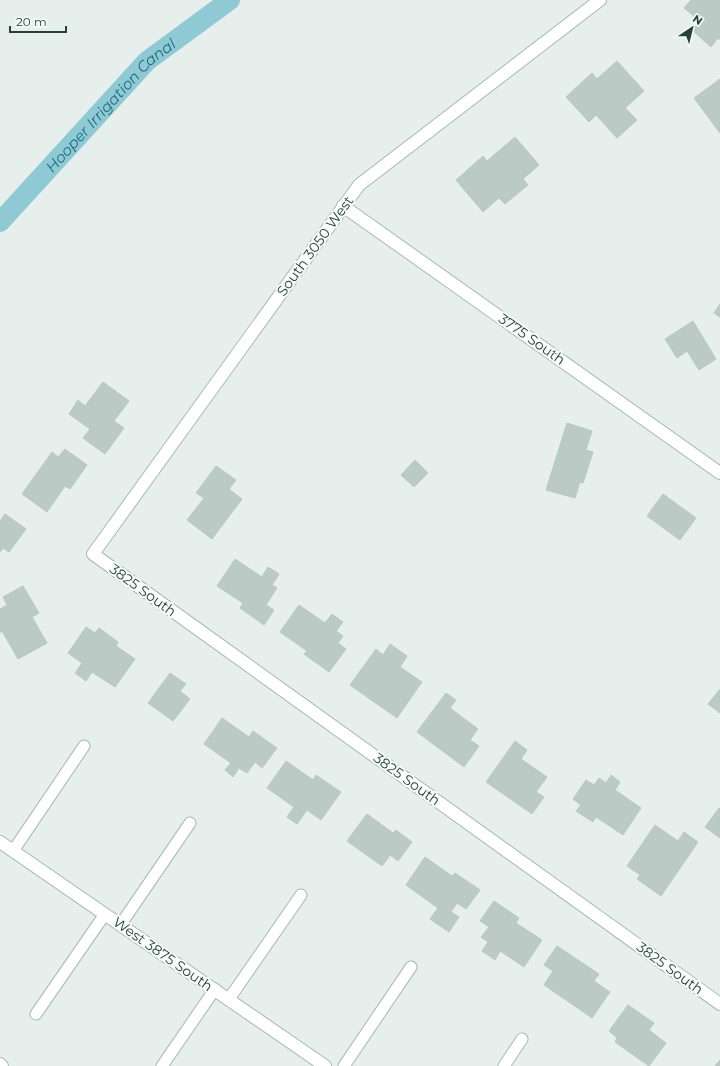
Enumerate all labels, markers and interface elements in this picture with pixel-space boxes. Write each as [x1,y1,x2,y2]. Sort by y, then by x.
scale bar [10,8,66,34]
north arrow [672,8,712,48]
text: N [690,12,705,28]
text: 20 m [16,14,47,29]
water label: Hooper Irrigation Canal [41,34,179,176]
street label: South 3050 West [273,192,358,300]
street label: 3775 South [495,309,569,369]
street label: 3825 South [106,560,180,620]
street label: 3825 South [370,749,444,809]
street label: West 3875 South [110,913,216,995]
street label: 3825 South [633,938,707,998]

